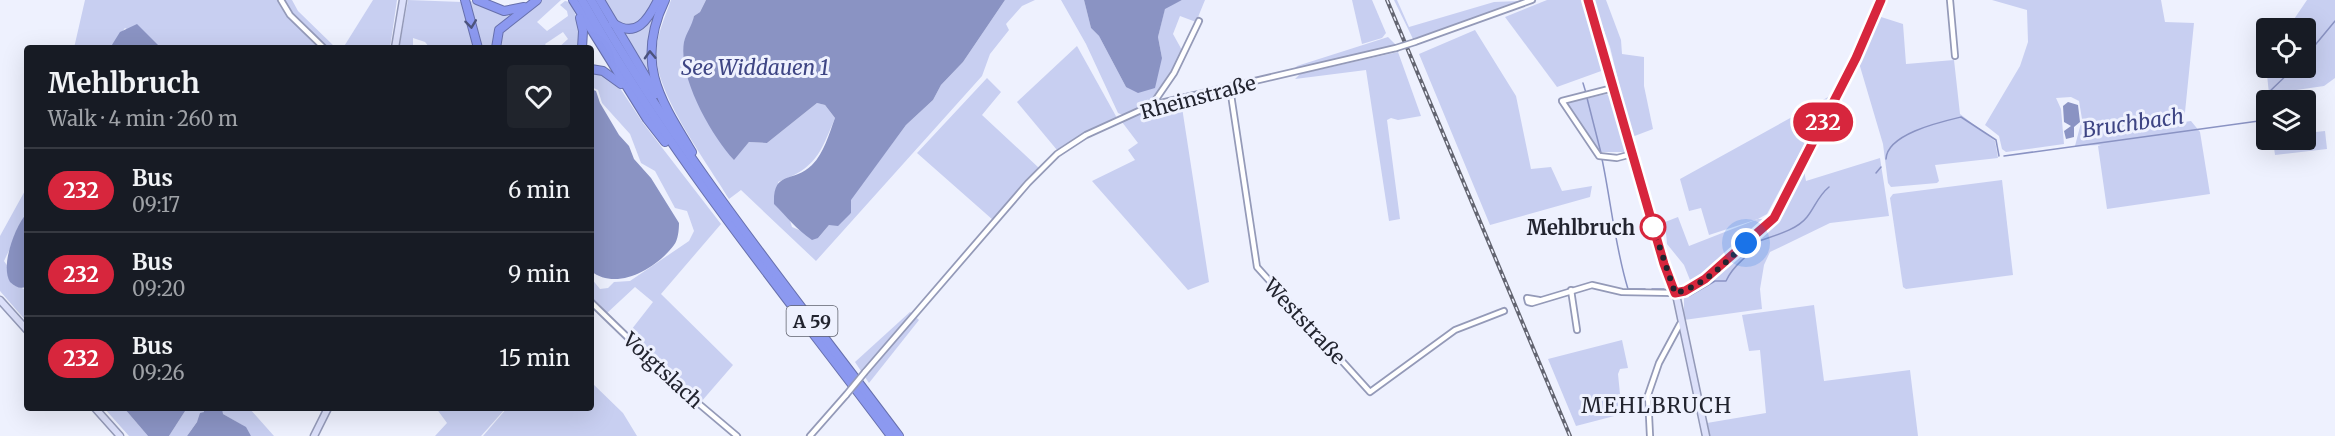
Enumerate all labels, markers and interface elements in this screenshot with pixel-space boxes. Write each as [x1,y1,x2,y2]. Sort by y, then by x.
map controls [2256,18,2316,150]
button: locate [2256,18,2316,78]
one-way arrow [464,20,477,29]
one-way arrow [644,51,657,60]
water label: See Widdauen 1 [681,54,829,81]
text: Mehlbruch [48,65,200,101]
button: heart [507,65,570,128]
street label: Rheinstraße [1138,70,1258,124]
button: layers [2256,90,2316,150]
line badge: 232 [1788,102,1858,142]
water label: Bruchbach [2080,103,2186,143]
text: Walk · 4 min · 260 m [48,106,238,131]
text: 232 [1805,109,1841,136]
text: Bus [132,164,173,192]
text: 6 min [508,176,570,204]
text: 232 [63,177,99,204]
text: 09:17 [132,192,180,217]
marker: Mehlbruch [1640,214,1666,240]
place label: Mehlbruch [1527,215,1636,240]
your location [1731,228,1761,258]
text: Bus [132,248,173,276]
text: 9 min [508,260,570,288]
text: 232 [63,261,99,288]
street label: Weststraße [1258,272,1351,369]
text: 09:20 [132,276,186,301]
road number: A 59 [786,306,838,336]
street label: Voigtslach [617,326,708,413]
text: Bus [132,332,173,360]
text: 15 min [499,344,570,372]
text: 232 [63,345,99,372]
text: 09:26 [132,360,185,385]
district label: MEHLBRUCH [1581,392,1733,419]

